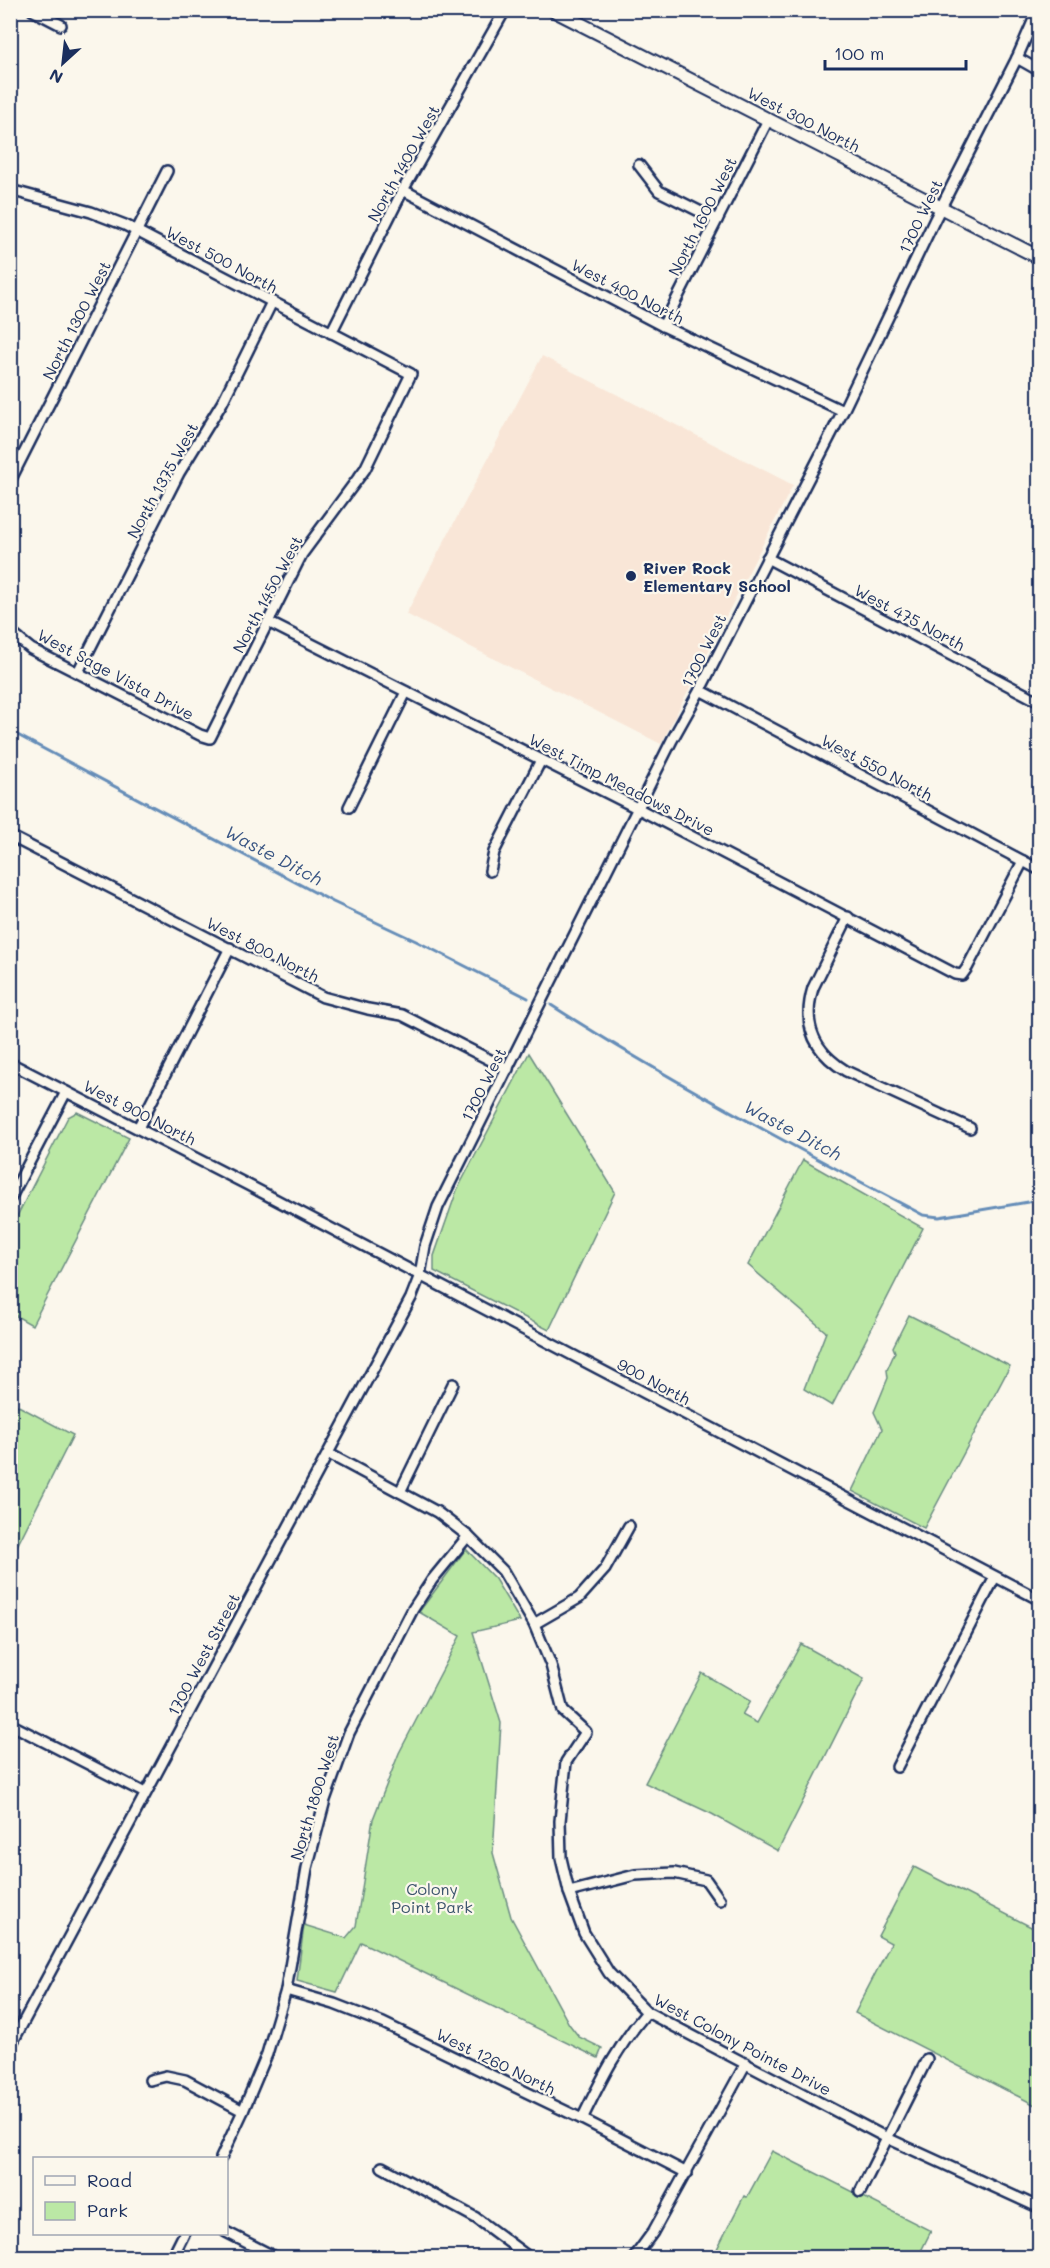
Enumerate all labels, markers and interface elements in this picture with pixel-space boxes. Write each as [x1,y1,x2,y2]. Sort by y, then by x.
north arrow [33,33,93,93]
scale bar [825,33,966,71]
text: 100 m [834,41,884,65]
text: N [46,65,66,89]
street label: West 300 North [744,82,864,156]
street label: North 1400 West [362,101,444,225]
street label: North 1600 West [663,153,741,279]
street label: 1700 West [893,176,947,256]
street label: West 500 North [163,221,281,297]
street label: West 400 North [568,254,688,328]
street label: North 1300 West [37,257,115,383]
street label: North 1375 West [122,418,202,542]
street label: North 1450 West [227,532,307,656]
place label: River Rock Elementary School [643,557,791,596]
marker: River Rock Elementary School [624,569,638,583]
street label: West 475 North [851,579,969,655]
street label: 1700 West [676,610,730,690]
street label: West Sage Vista Drive [34,624,198,724]
street label: West Timp Meadows Drive [526,728,718,840]
street label: West 550 North [818,729,936,805]
water label: Waste Ditch [221,819,327,891]
street label: West 800 North [203,912,323,986]
street label: 1700 West [456,1044,510,1124]
street label: West 900 North [80,1075,200,1149]
water label: Waste Ditch [740,1094,846,1166]
street label: 900 North [614,1353,694,1409]
street label: 1700 West Street [162,1589,244,1719]
street label: North 1800 West [285,1731,343,1863]
park label: Colony Point Park [391,1878,473,1917]
street label: West Colony Pointe Drive [651,1988,835,2100]
street label: West 1260 North [433,2023,559,2099]
legend [33,2157,228,2235]
text: Road [87,2168,132,2192]
text: Park [87,2198,128,2222]

